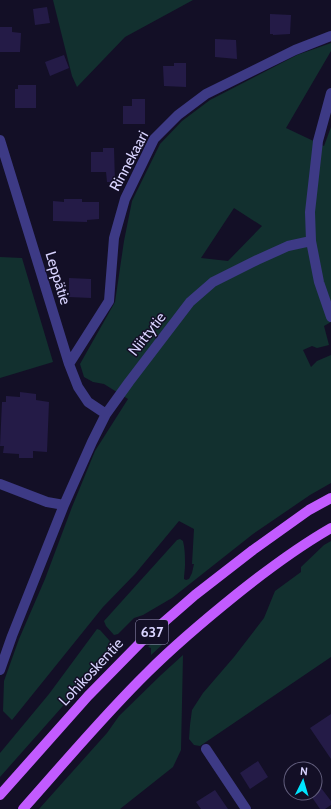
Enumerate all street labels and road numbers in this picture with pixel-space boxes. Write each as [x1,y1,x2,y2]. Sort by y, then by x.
street label: Rinnekaari [106,128,152,194]
street label: Leppätie [41,249,75,307]
street label: Niittytie [124,308,170,359]
road number: 637 [136,620,168,644]
street label: Lohikoskentie [55,634,127,710]

